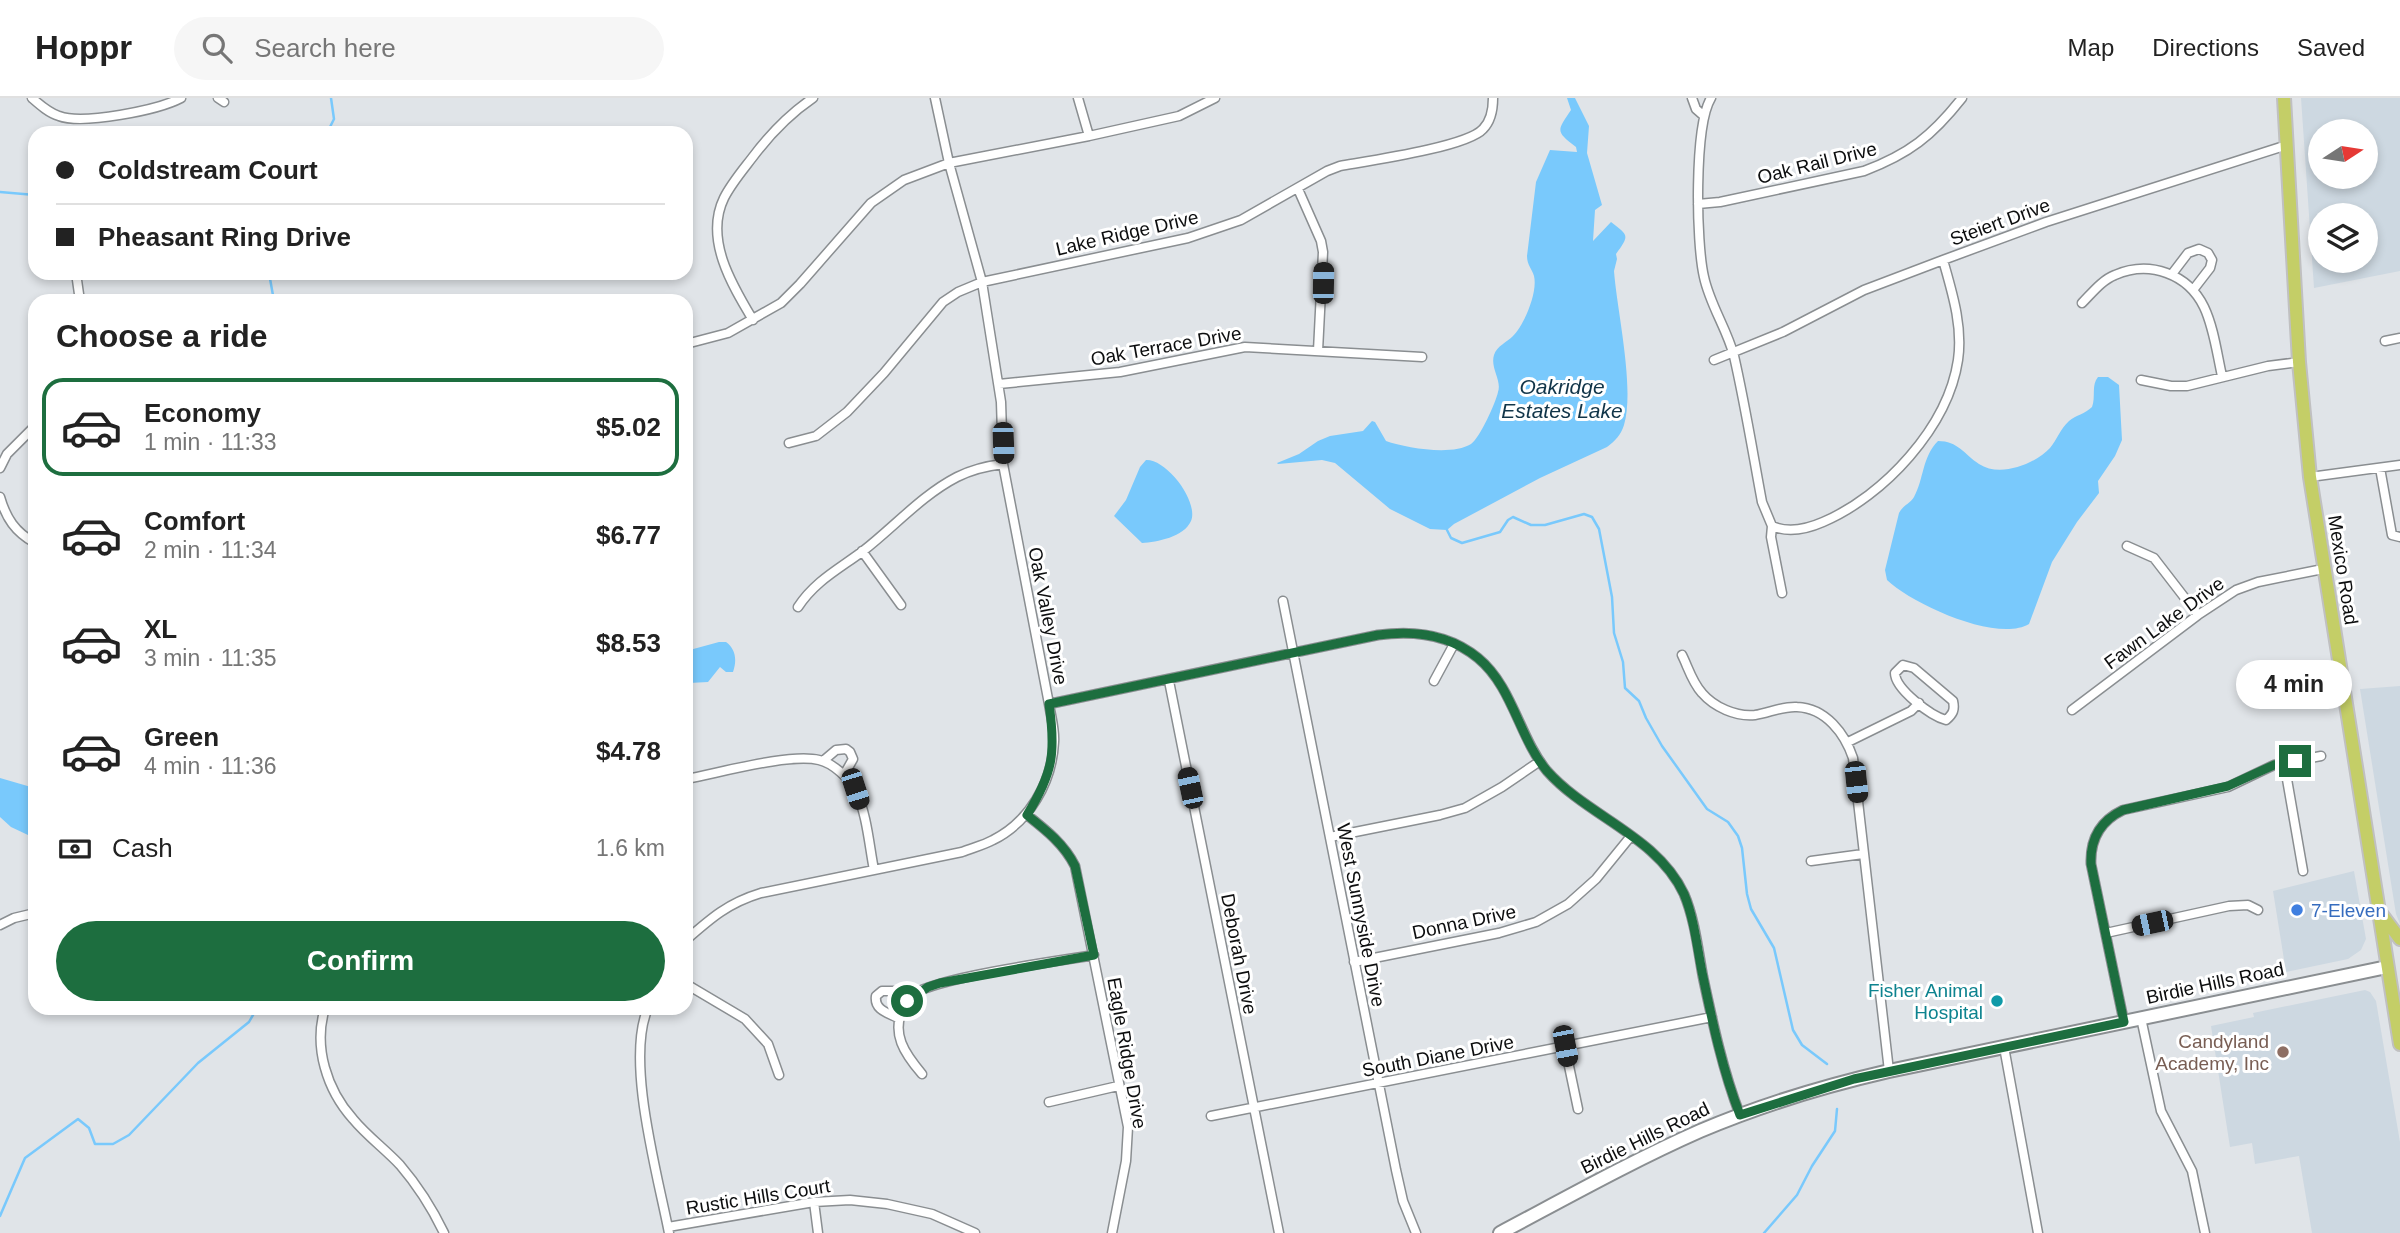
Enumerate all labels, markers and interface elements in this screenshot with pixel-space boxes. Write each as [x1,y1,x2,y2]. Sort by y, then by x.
search box [174,17,664,80]
text: Hoppr [35,29,132,66]
icon: search [198,29,236,67]
text: Search here [254,33,396,63]
text: Map [2068,34,2114,61]
text: Directions [2152,34,2259,61]
text: Saved [2297,34,2365,61]
north arrow [2308,119,2378,189]
map controls [2308,119,2378,273]
street label: Oak Rail Drive [1755,138,1879,188]
text: Coldstream Court [98,155,318,185]
street label: Steiert Drive [1947,194,2053,250]
button: layers [2308,203,2378,273]
street label: Lake Ridge Drive [1054,206,1200,260]
text: Pheasant Ring Drive [98,222,351,252]
car [1313,262,1334,304]
text: Choose a ride [56,318,268,354]
street label: Oak Terrace Drive [1089,322,1243,370]
water label: Oakridge Estates Lake [1501,375,1623,422]
icon: car [60,396,123,459]
text: Economy [144,398,261,428]
text: $5.02 [596,412,661,442]
car [992,422,1015,464]
text: 1 min · 11:33 [144,429,277,455]
icon: car [60,504,123,567]
text: Comfort [144,506,245,536]
street label: Mexico Road [2324,514,2362,626]
text: $6.77 [596,520,661,550]
text: 2 min · 11:34 [144,537,277,563]
street label: Oak Valley Drive [1024,545,1072,687]
street label: Fawn Lake Drive [2100,573,2228,673]
icon: car [60,612,123,675]
text: XL [144,614,177,644]
text: $8.53 [596,628,661,658]
text: 3 min · 11:35 [144,645,277,671]
callout: 4 min [2237,660,2353,708]
text: 4 min [2264,671,2324,697]
icon: car [60,720,123,783]
text: Green [144,722,219,752]
text: $4.78 [596,736,661,766]
route end [2279,745,2311,777]
text: 4 min · 11:36 [144,753,277,779]
car [1844,760,1869,804]
car [1176,765,1205,811]
car [839,766,872,812]
street label: West Sunnyside Drive [1333,821,1389,1009]
icon: cash [56,830,94,868]
text: Cash [112,833,173,863]
text: 1.6 km [596,835,665,861]
street label: Deborah Drive [1217,892,1261,1016]
place label: 7-Eleven [2311,900,2386,921]
street label: Donna Drive [1410,901,1518,943]
marker: 7-Eleven [2289,902,2305,918]
car [2130,908,2175,938]
button: Confirm [56,921,665,1001]
street label: Birdie Hills Road [2144,958,2286,1008]
street label: Eagle Ridge Drive [1103,976,1151,1130]
place label: Fisher Animal Hospital [1868,980,1983,1023]
route start [891,985,923,1017]
marker: Fisher Animal Hospital [1989,993,2005,1009]
car [1551,1023,1580,1069]
street label: South Diane Drive [1360,1031,1516,1081]
place label: Candyland Academy, Inc [2155,1031,2269,1074]
marker: Candyland Academy, Inc [2275,1044,2291,1060]
street label: Birdie Hills Road [1577,1098,1713,1178]
street label: Rustic Hills Court [684,1175,832,1219]

